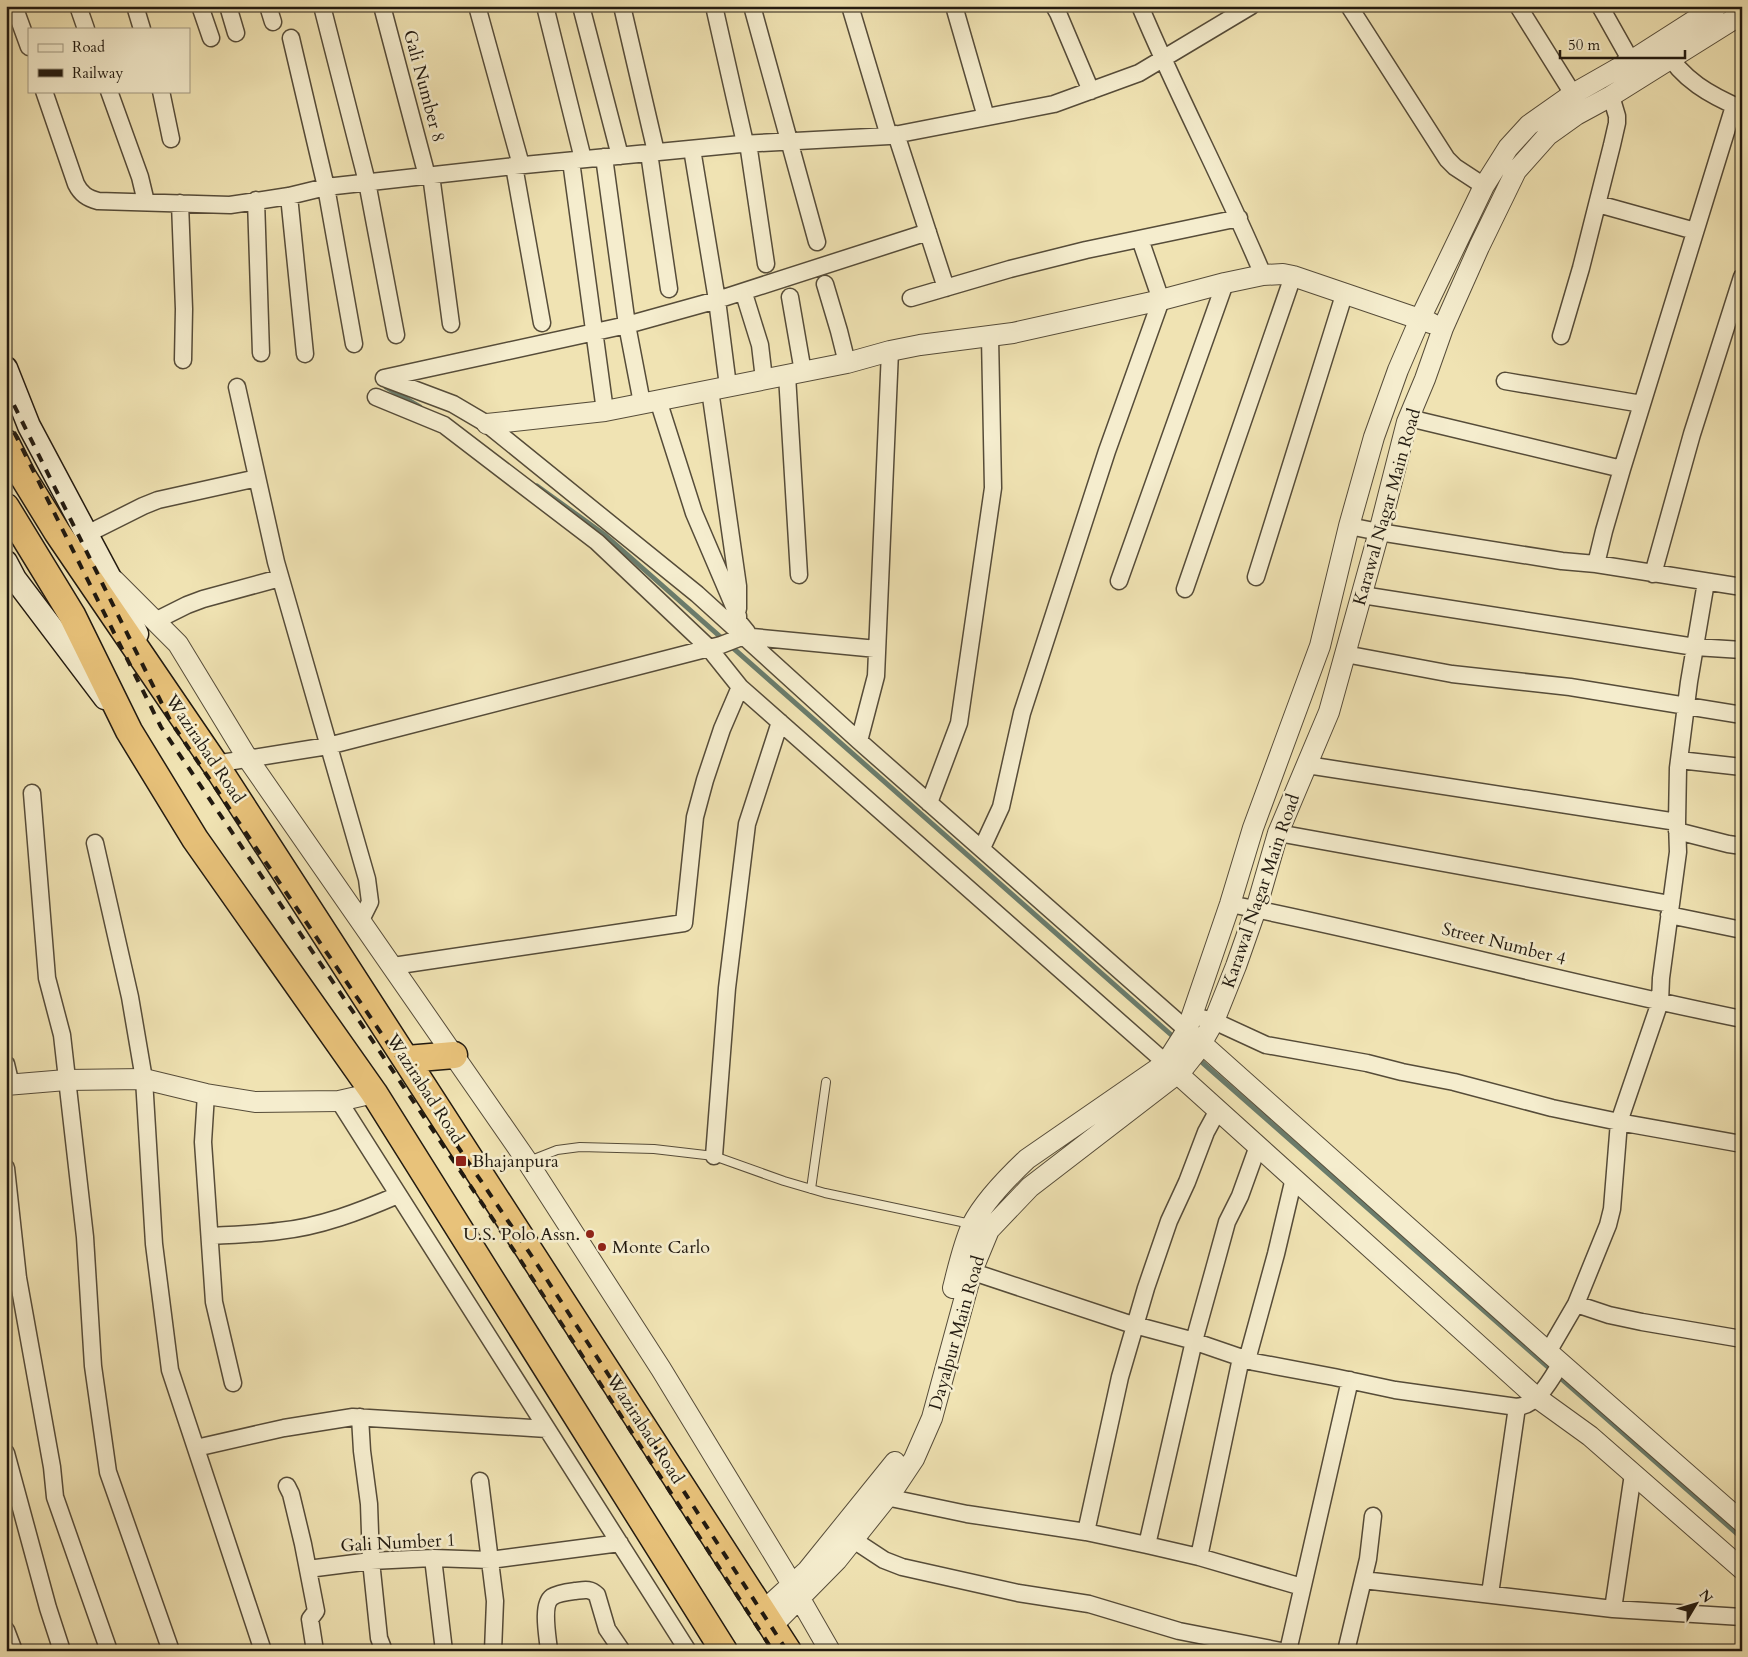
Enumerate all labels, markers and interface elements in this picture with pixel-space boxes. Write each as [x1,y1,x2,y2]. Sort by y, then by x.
street label: Gali Number 8 [397,27,451,145]
legend [28,28,190,92]
scale bar [1560,28,1686,60]
text: 50 m [1568,35,1600,55]
text: Road [72,37,105,57]
text: Railway [72,63,123,83]
street label: Karawal Nagar Main Road [1347,405,1427,608]
street label: Wazirabad Road [159,689,251,809]
street label: Karawal Nagar Main Road [1216,790,1306,991]
street label: Street Number 4 [1439,917,1569,971]
street label: Wazirabad Road [380,1028,470,1149]
place label: Bhajanpura [472,1149,559,1174]
marker: Bhajanpura [454,1154,468,1168]
place label: U.S. Polo Assn. [463,1222,580,1247]
marker: U.S. Polo Assn. [584,1228,596,1240]
place label: Monte Carlo [612,1235,710,1260]
marker: Monte Carlo [596,1241,608,1253]
street label: Dayalpur Main Road [923,1252,991,1413]
street label: Wazirabad Road [600,1368,690,1489]
street label: Gali Number 1 [340,1527,456,1559]
north arrow [1670,1580,1720,1630]
text: N [1695,1586,1717,1607]

